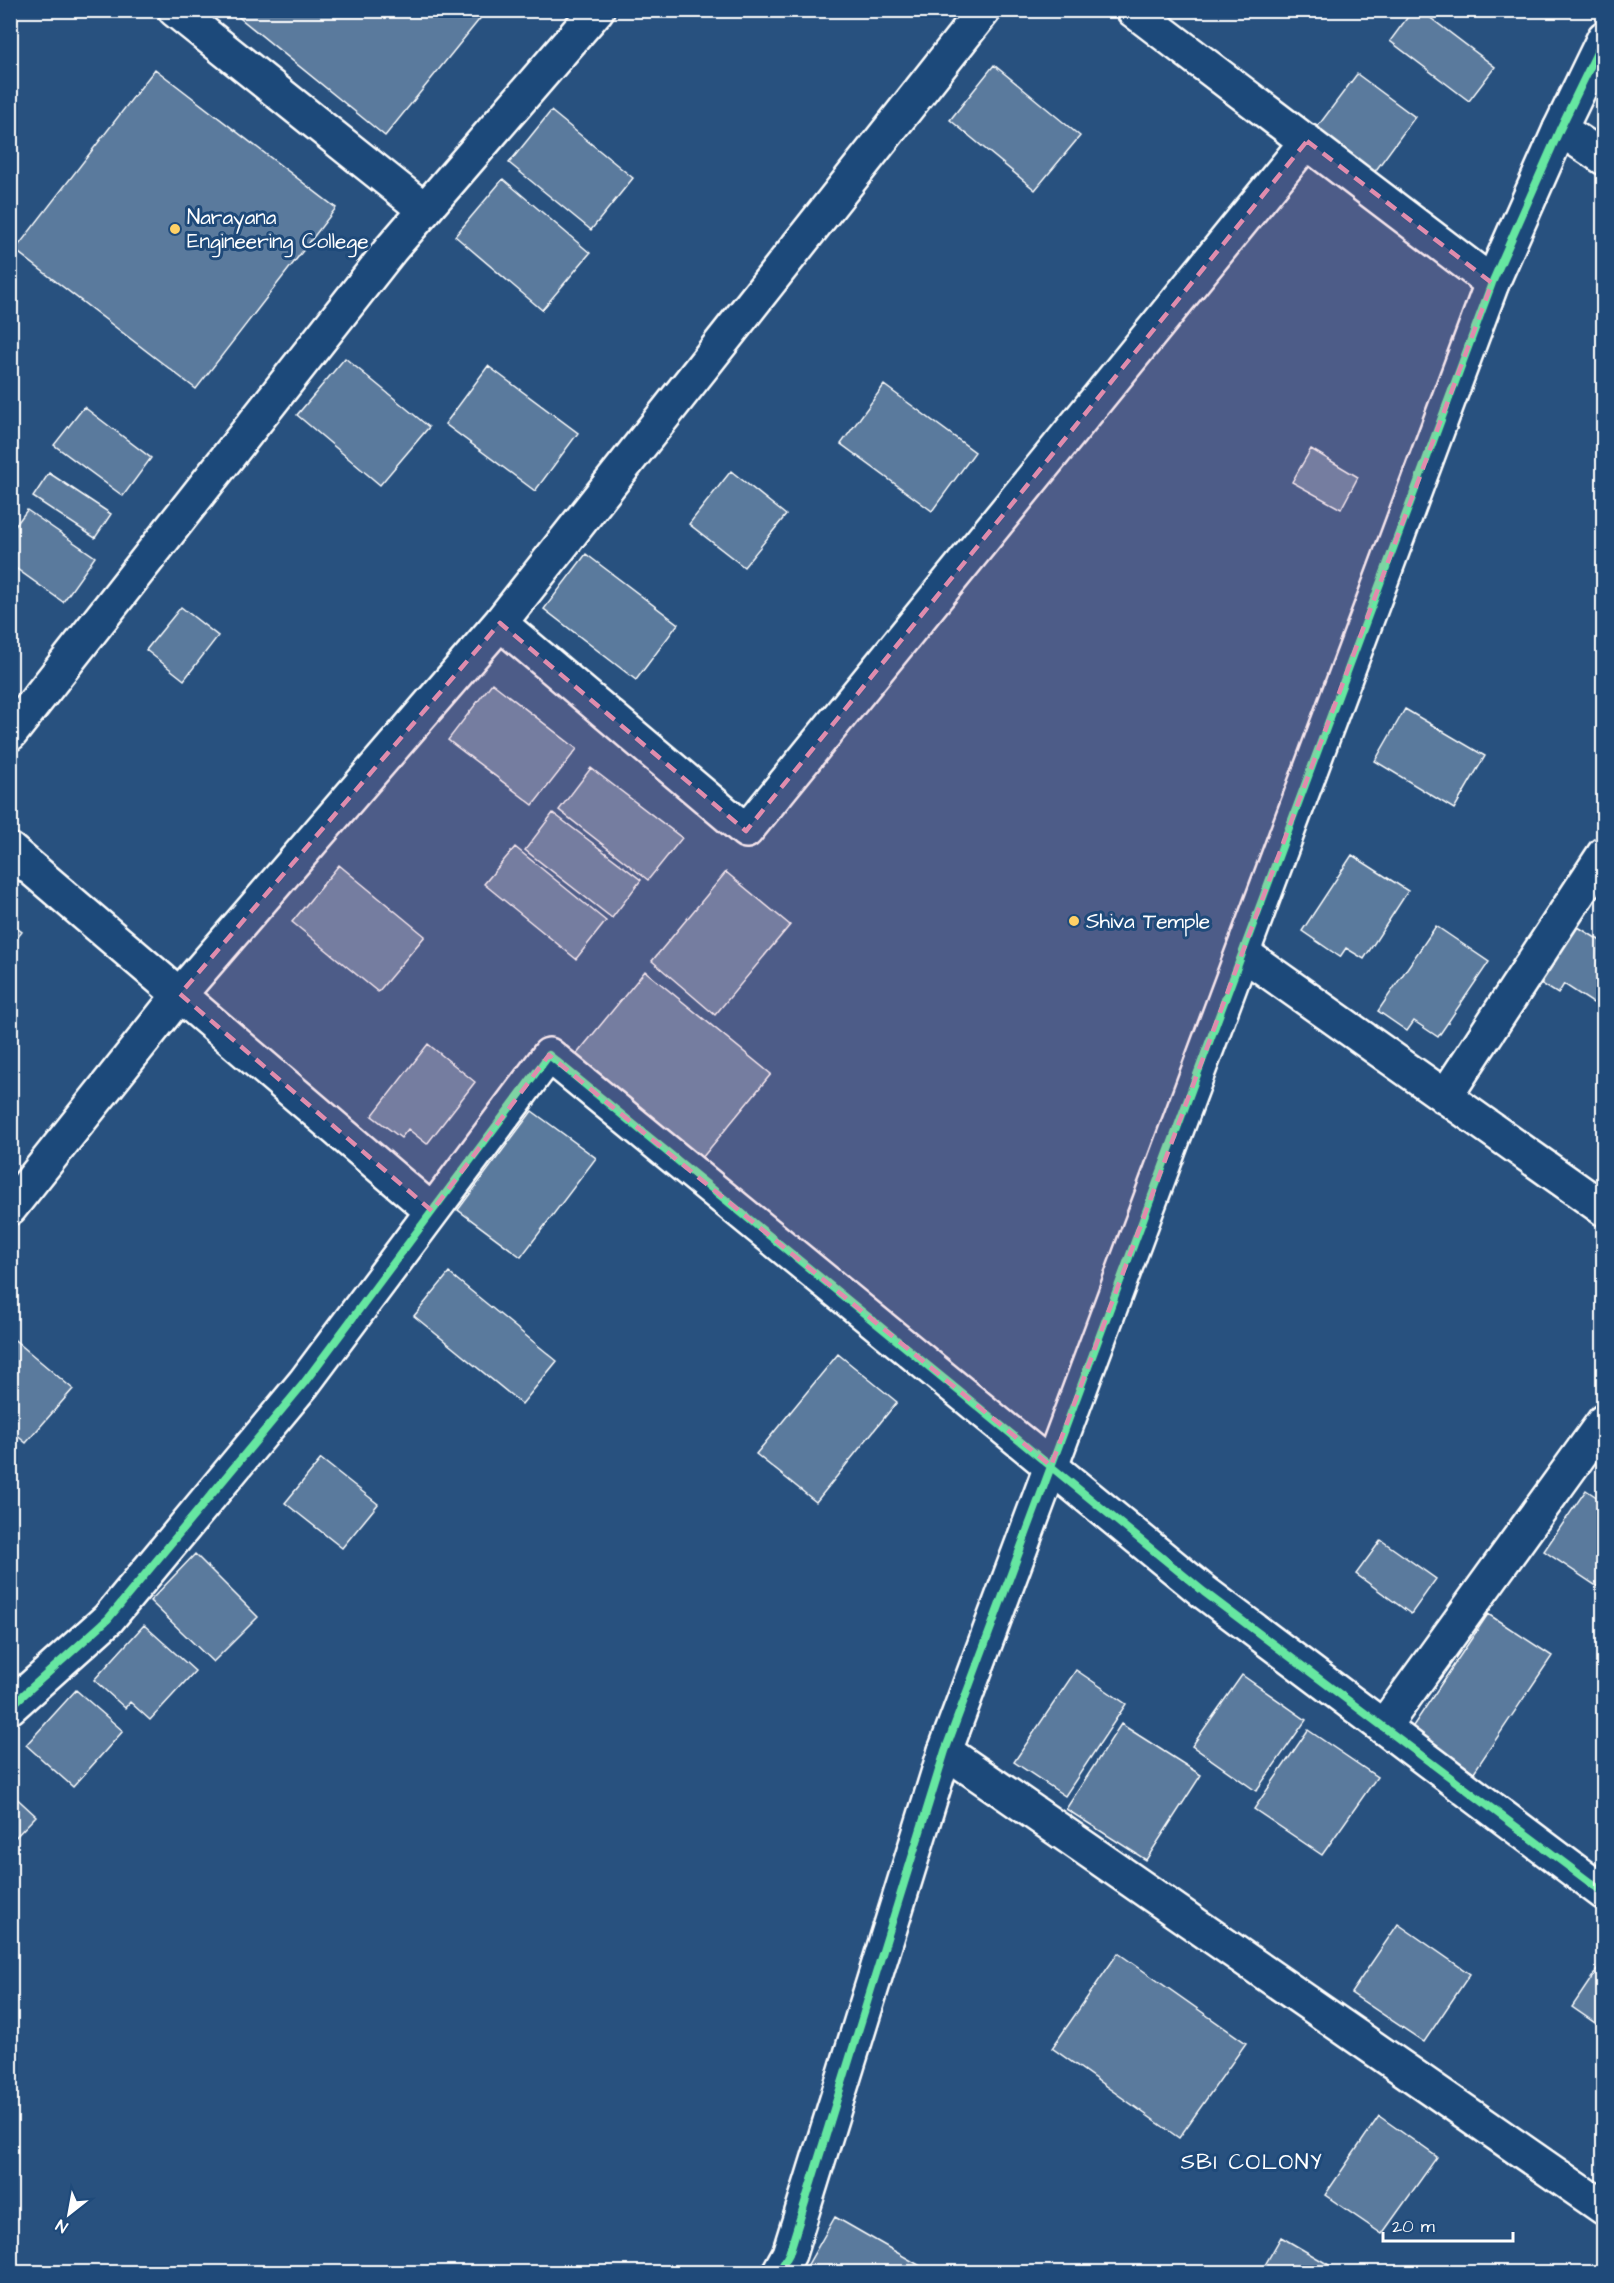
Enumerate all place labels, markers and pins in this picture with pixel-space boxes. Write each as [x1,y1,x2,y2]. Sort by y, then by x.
place label: Narayana Engineering College [187,203,369,258]
marker: Narayana Engineering College [168,222,182,236]
place label: Shiva Temple [1086,907,1210,937]
marker: Shiva Temple [1067,914,1081,928]

